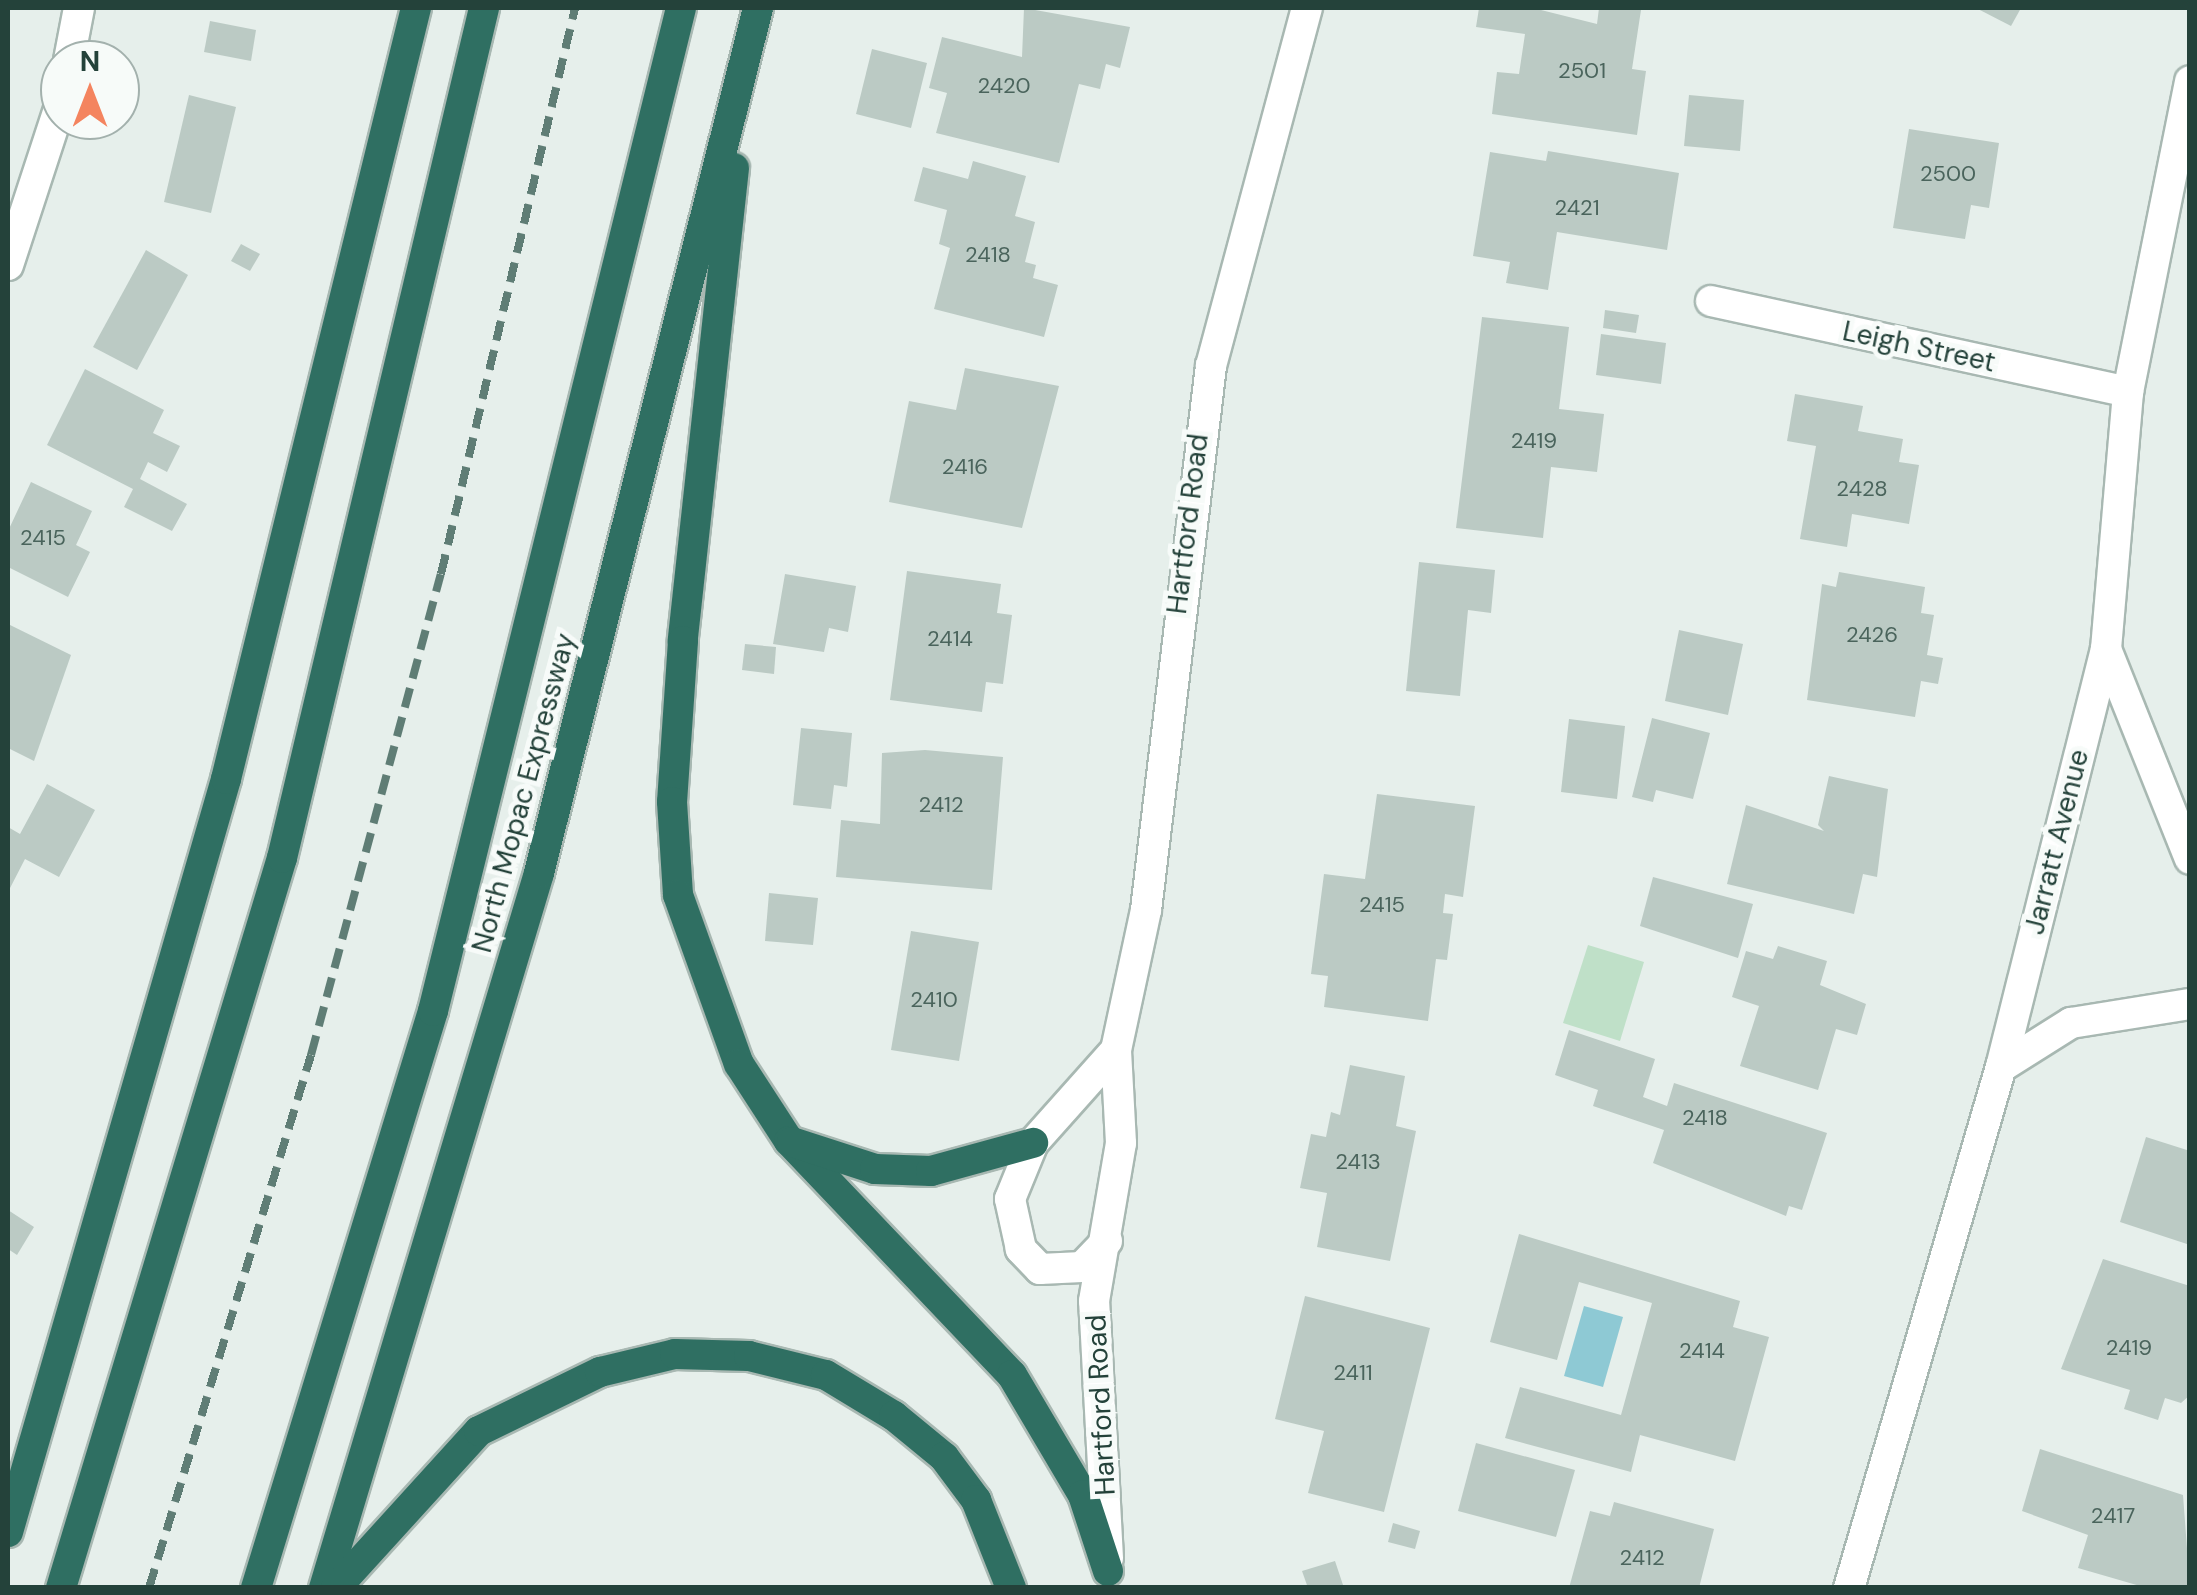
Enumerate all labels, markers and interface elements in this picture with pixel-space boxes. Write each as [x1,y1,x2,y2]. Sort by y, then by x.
north arrow [40,40,140,140]
text: N [80,43,100,80]
house number: 2501 [1558,58,1606,84]
house number: 2420 [977,73,1031,99]
house number: 2500 [1920,161,1976,187]
house number: 2421 [1554,195,1600,221]
house number: 2418 [965,242,1011,268]
street label: Leigh Street [1840,314,1998,380]
house number: 2419 [1511,428,1557,454]
street label: Hartford Road [1160,432,1216,616]
house number: 2416 [942,454,988,480]
house number: 2428 [1836,476,1888,502]
house number: 2415 [20,525,66,551]
house number: 2426 [1846,622,1898,648]
house number: 2414 [927,626,973,652]
street label: North Mopac Expressway [465,630,583,956]
street label: Jarratt Avenue [2018,746,2096,938]
house number: 2412 [918,792,964,818]
house number: 2415 [1359,892,1405,918]
house number: 2410 [910,987,958,1013]
house number: 2418 [1682,1105,1728,1131]
house number: 2413 [1335,1149,1381,1175]
street label: Hartford Road [1079,1314,1123,1496]
house number: 2419 [2106,1335,2152,1361]
house number: 2414 [1679,1338,1725,1364]
house number: 2411 [1333,1360,1373,1386]
house number: 2417 [2091,1503,2135,1529]
house number: 2412 [1619,1545,1665,1571]

